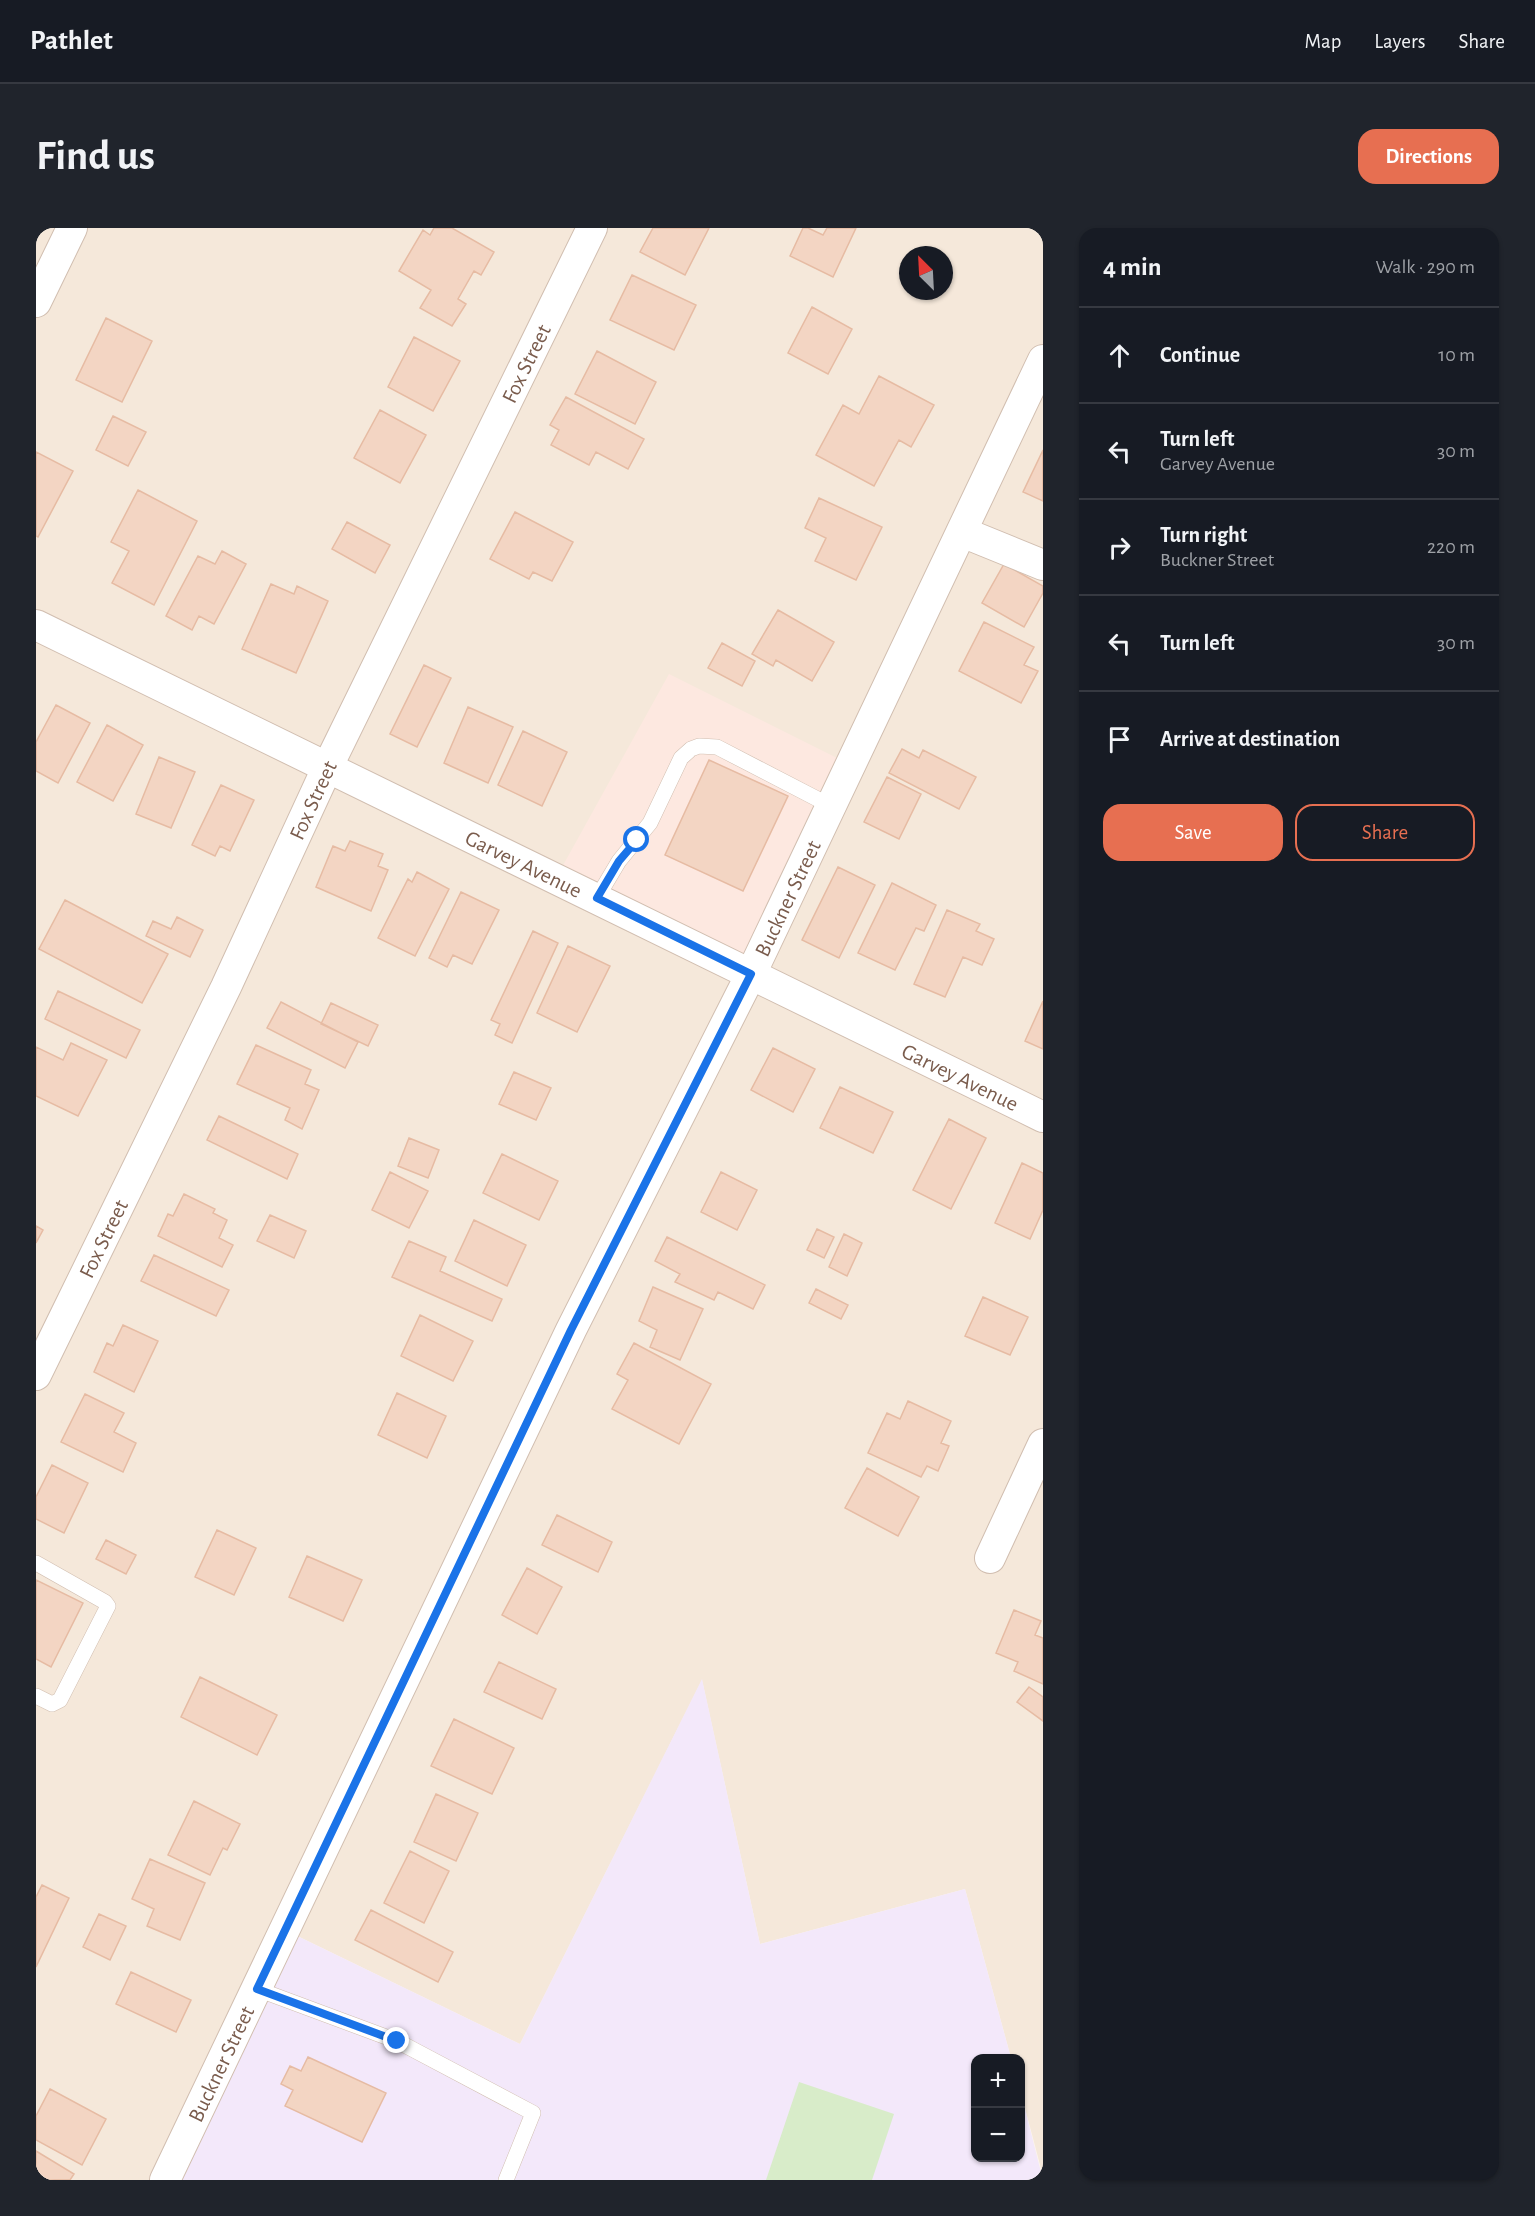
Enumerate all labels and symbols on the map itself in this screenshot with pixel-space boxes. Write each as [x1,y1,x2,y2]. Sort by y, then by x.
north arrow [899,246,953,300]
street label: Fox Street [498,321,555,406]
street label: Fox Street [286,757,341,843]
route start [623,826,649,852]
street label: Garvey Avenue [462,827,585,902]
street label: Buckner Street [751,837,825,960]
street label: Garvey Avenue [898,1040,1022,1115]
street label: Fox Street [75,1196,132,1282]
street label: Buckner Street [184,2003,259,2125]
route end [383,2027,409,2053]

